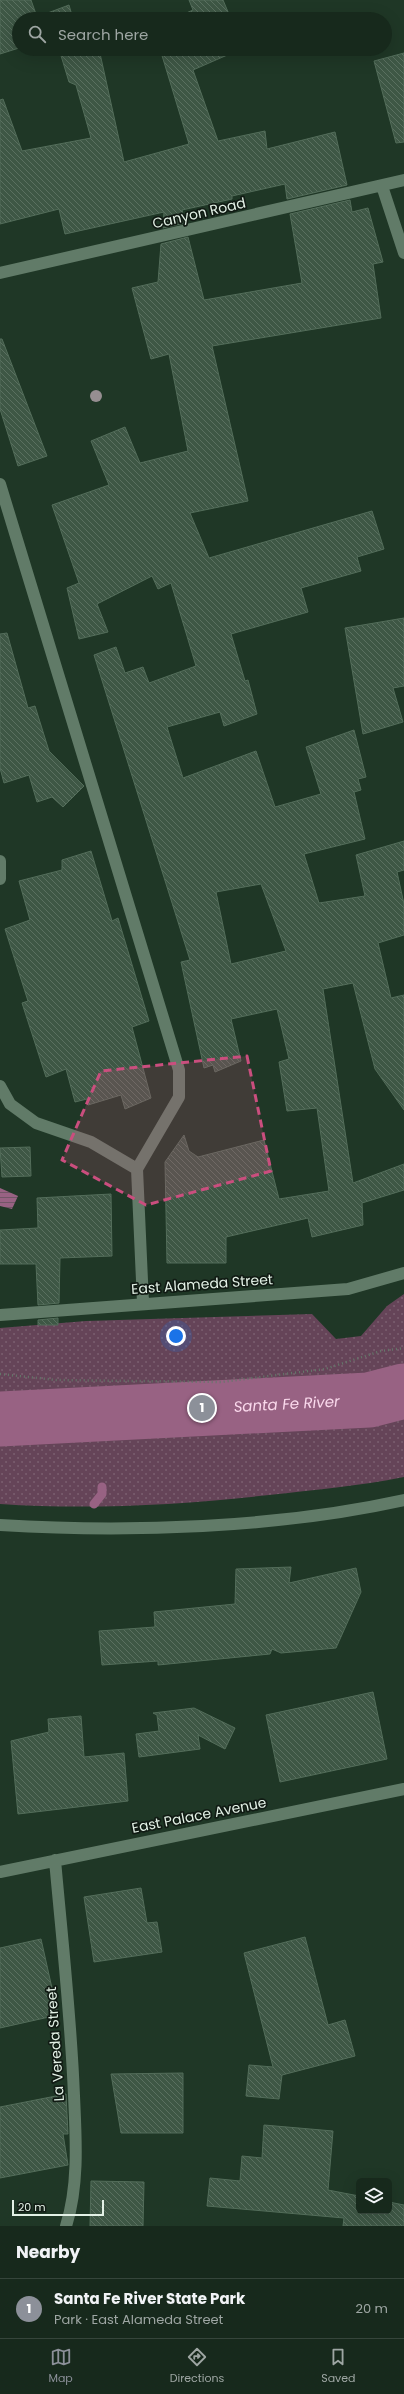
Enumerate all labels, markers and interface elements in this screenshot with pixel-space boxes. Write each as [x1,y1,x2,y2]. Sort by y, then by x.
search box [12,12,392,56]
icon: search [26,23,48,45]
text: Search here [58,24,148,45]
street label: Canyon Road [150,193,248,233]
street label: East Alameda Street [131,1269,273,1299]
your location [166,1326,186,1346]
water label: Santa Fe River [233,1391,341,1417]
pin: 1 [189,1393,215,1423]
street label: East Palace Avenue [130,1792,268,1838]
street label: La Vereda Street [41,1986,69,2102]
map controls [356,2178,392,2214]
button: layers [356,2178,392,2214]
scale bar [12,2198,104,2217]
text: 20 m [18,2199,46,2215]
text: Nearby [16,2240,80,2264]
text: Santa Fe River State Park [54,2288,245,2309]
text: 1 [27,2299,31,2318]
text: 20 m [355,2299,388,2318]
text: Park · East Alameda Street [54,2310,223,2329]
tab: Map [48,2346,73,2387]
tab: Directions [170,2346,224,2387]
tab: Saved [321,2346,356,2387]

